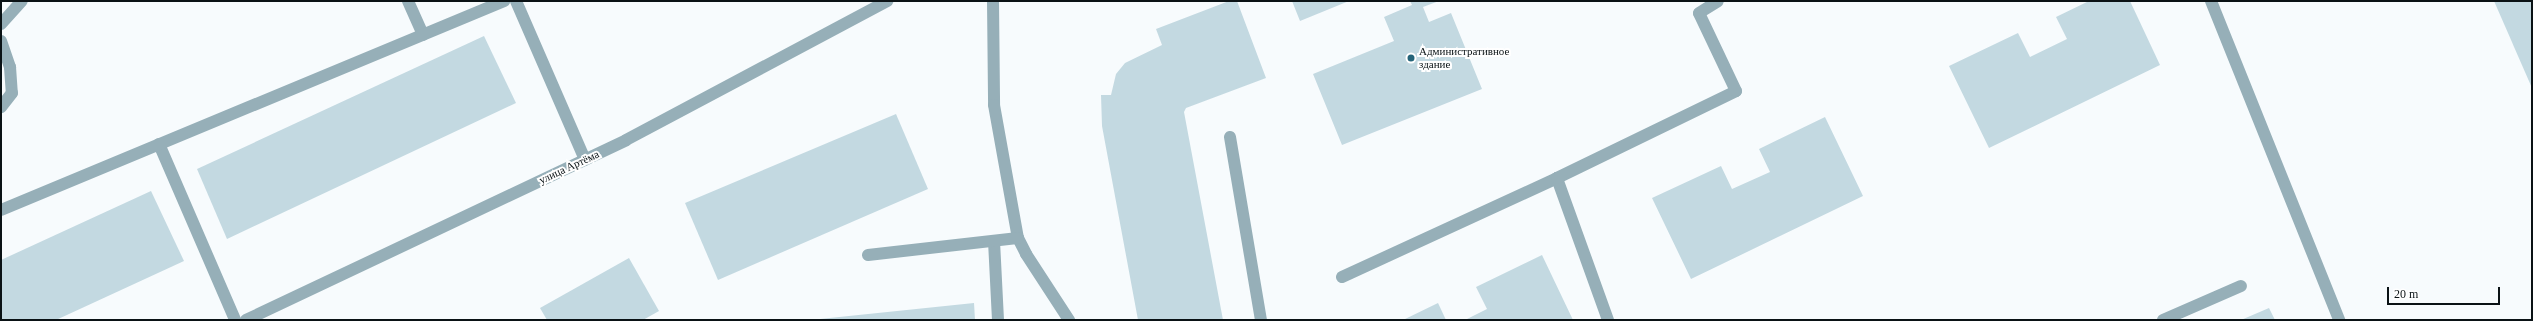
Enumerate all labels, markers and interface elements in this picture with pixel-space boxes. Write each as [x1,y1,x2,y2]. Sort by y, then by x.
place label: Административное здание [1419,45,1509,71]
marker: Административное здание [1406,53,1416,63]
street label: улица Артёма [537,147,601,187]
scale bar [2389,279,2502,305]
text: 20 m [2394,287,2418,301]

